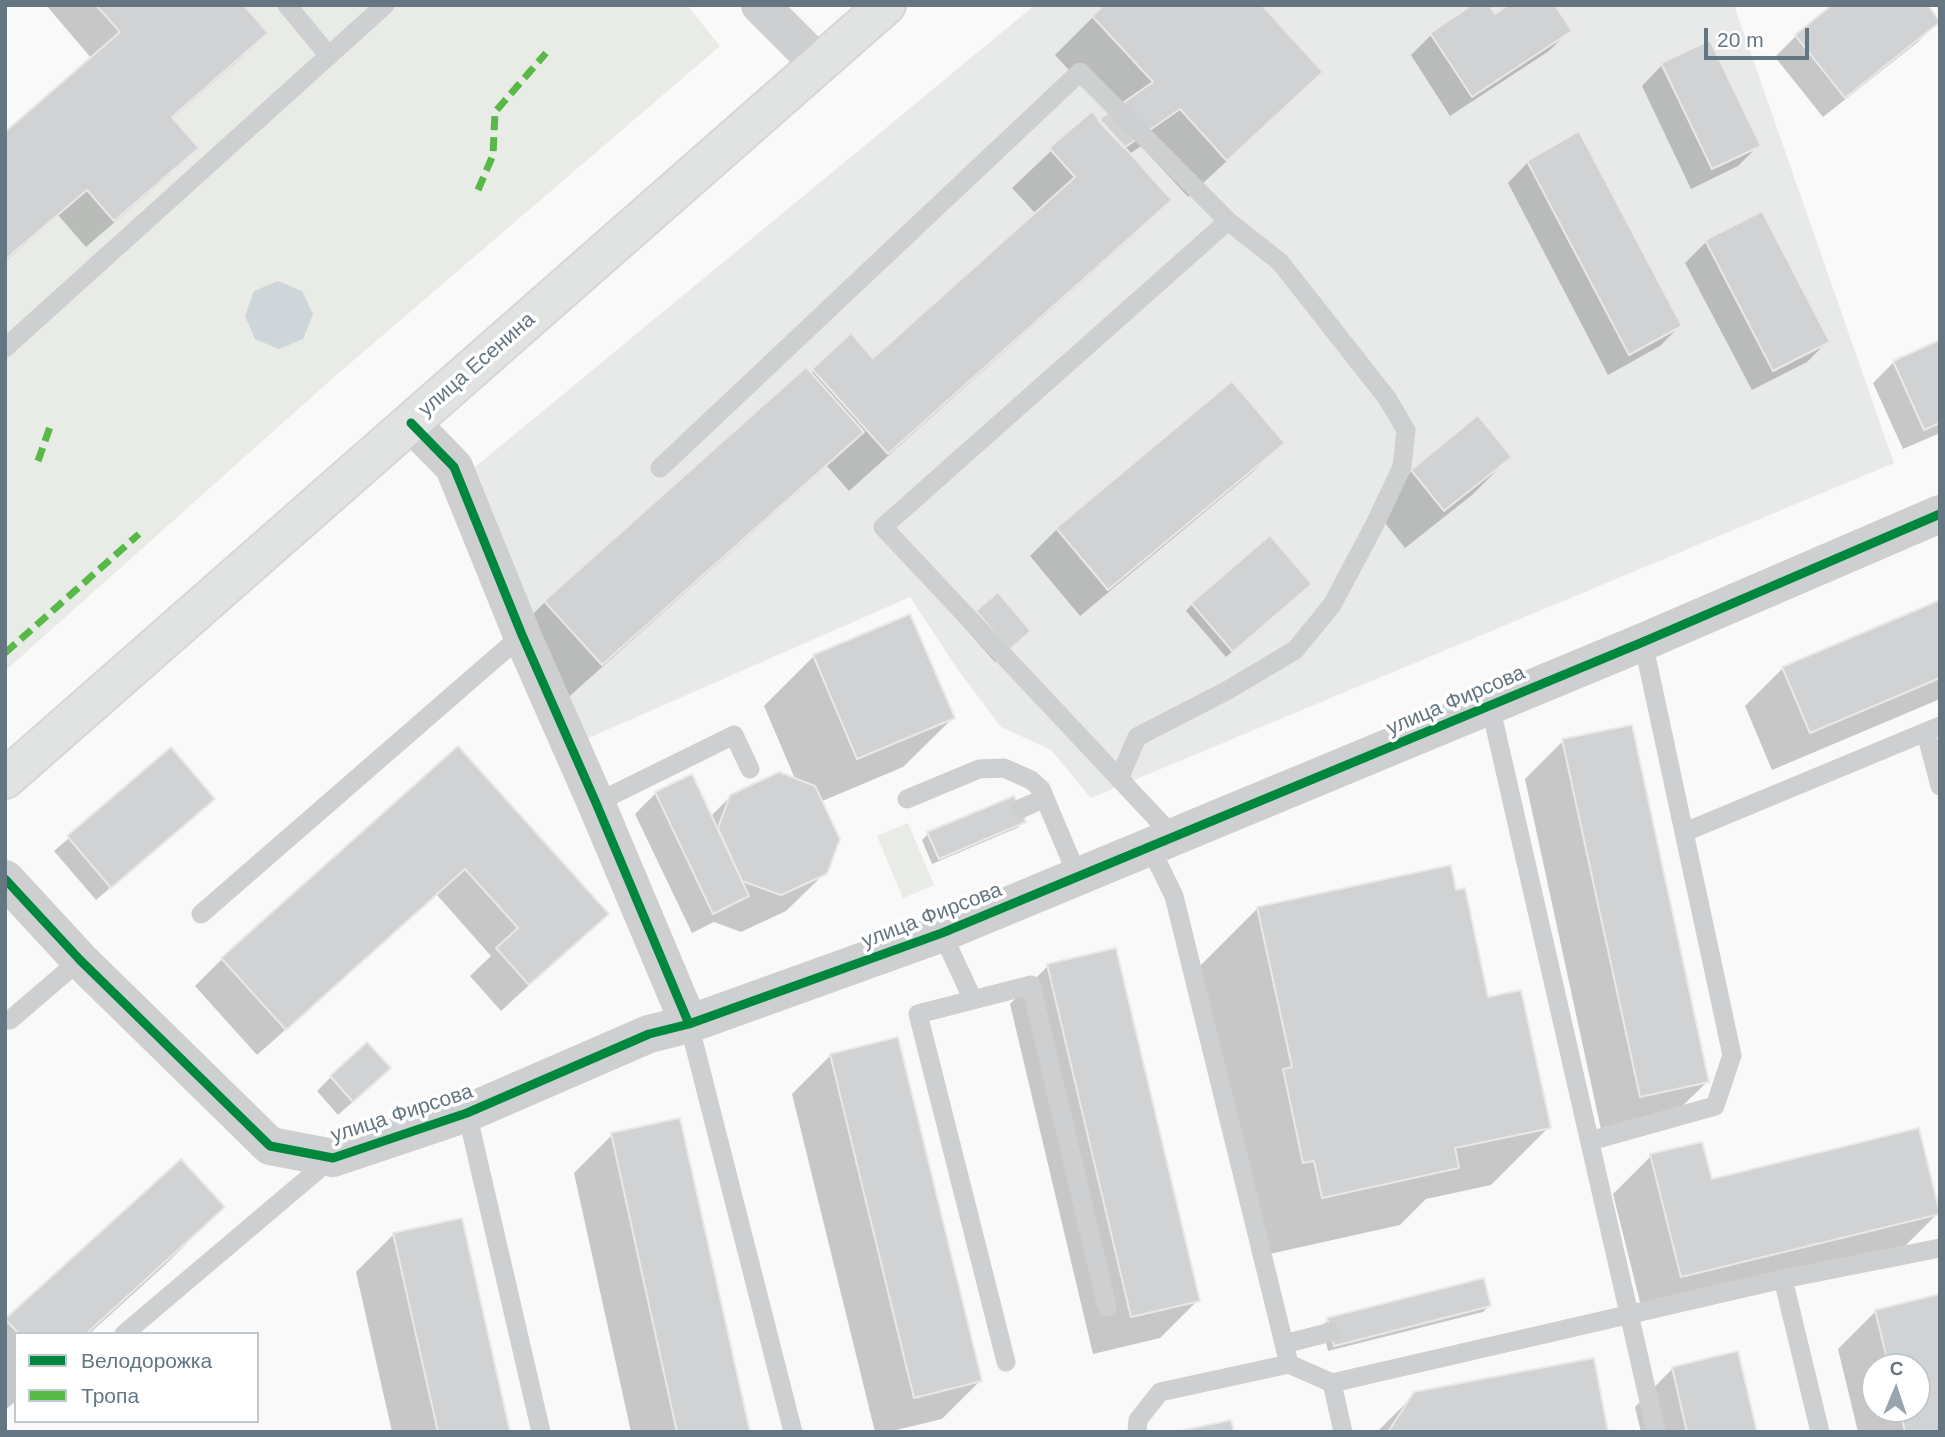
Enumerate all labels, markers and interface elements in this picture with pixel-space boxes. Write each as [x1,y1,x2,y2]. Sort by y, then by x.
scale bar [1707,14,1812,58]
text: 20 m [1717,28,1764,51]
street label: улица Есенина [414,308,540,422]
street label: улица Фирсова [1383,660,1529,742]
street label: улица Фирсова [858,878,1006,954]
street label: улица Фирсова [328,1079,476,1149]
legend [14,1332,259,1423]
text: Велодорожка [81,1349,212,1372]
north arrow [1861,1353,1931,1423]
text: С [1889,1358,1904,1379]
text: Тропа [81,1384,139,1407]

